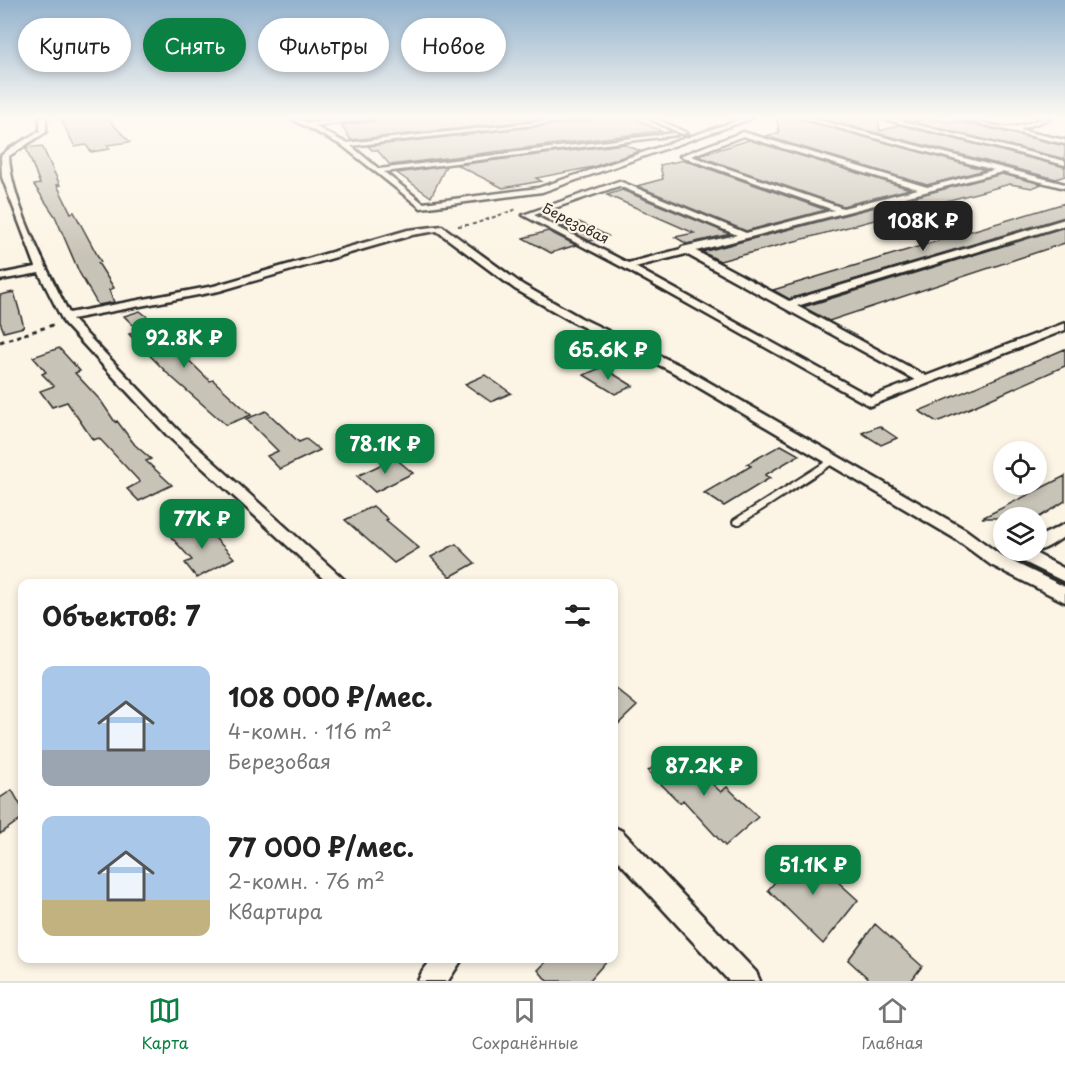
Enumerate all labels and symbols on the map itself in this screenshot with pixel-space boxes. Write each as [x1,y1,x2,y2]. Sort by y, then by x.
street label: Березовая [539,197,613,249]
pin: 108K ₽ [874,201,972,252]
pin: 92.8K ₽ [129,318,239,369]
pin: 65.6K ₽ [553,330,663,381]
pin: 78.1K ₽ [330,424,440,475]
pin: 77K ₽ [160,499,244,550]
pin: 87.2K ₽ [649,746,759,797]
pin: 51.1K ₽ [758,845,868,896]

